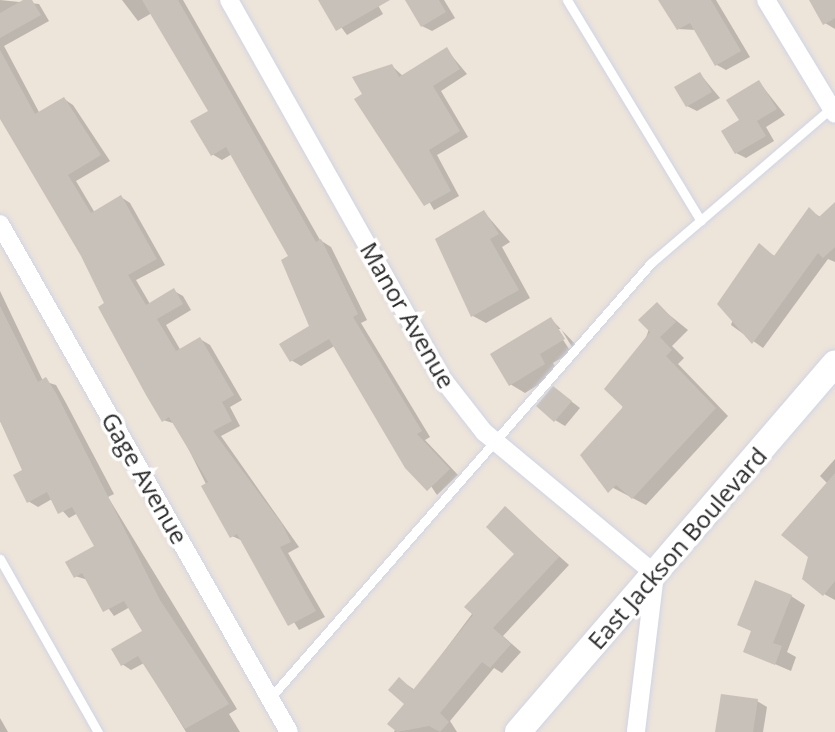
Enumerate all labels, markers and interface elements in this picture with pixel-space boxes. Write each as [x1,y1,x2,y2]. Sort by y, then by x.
street label: Manor Avenue [355,237,461,393]
street label: Gage Avenue [96,407,194,549]
street label: East Jackson Boulevard [582,441,772,655]

